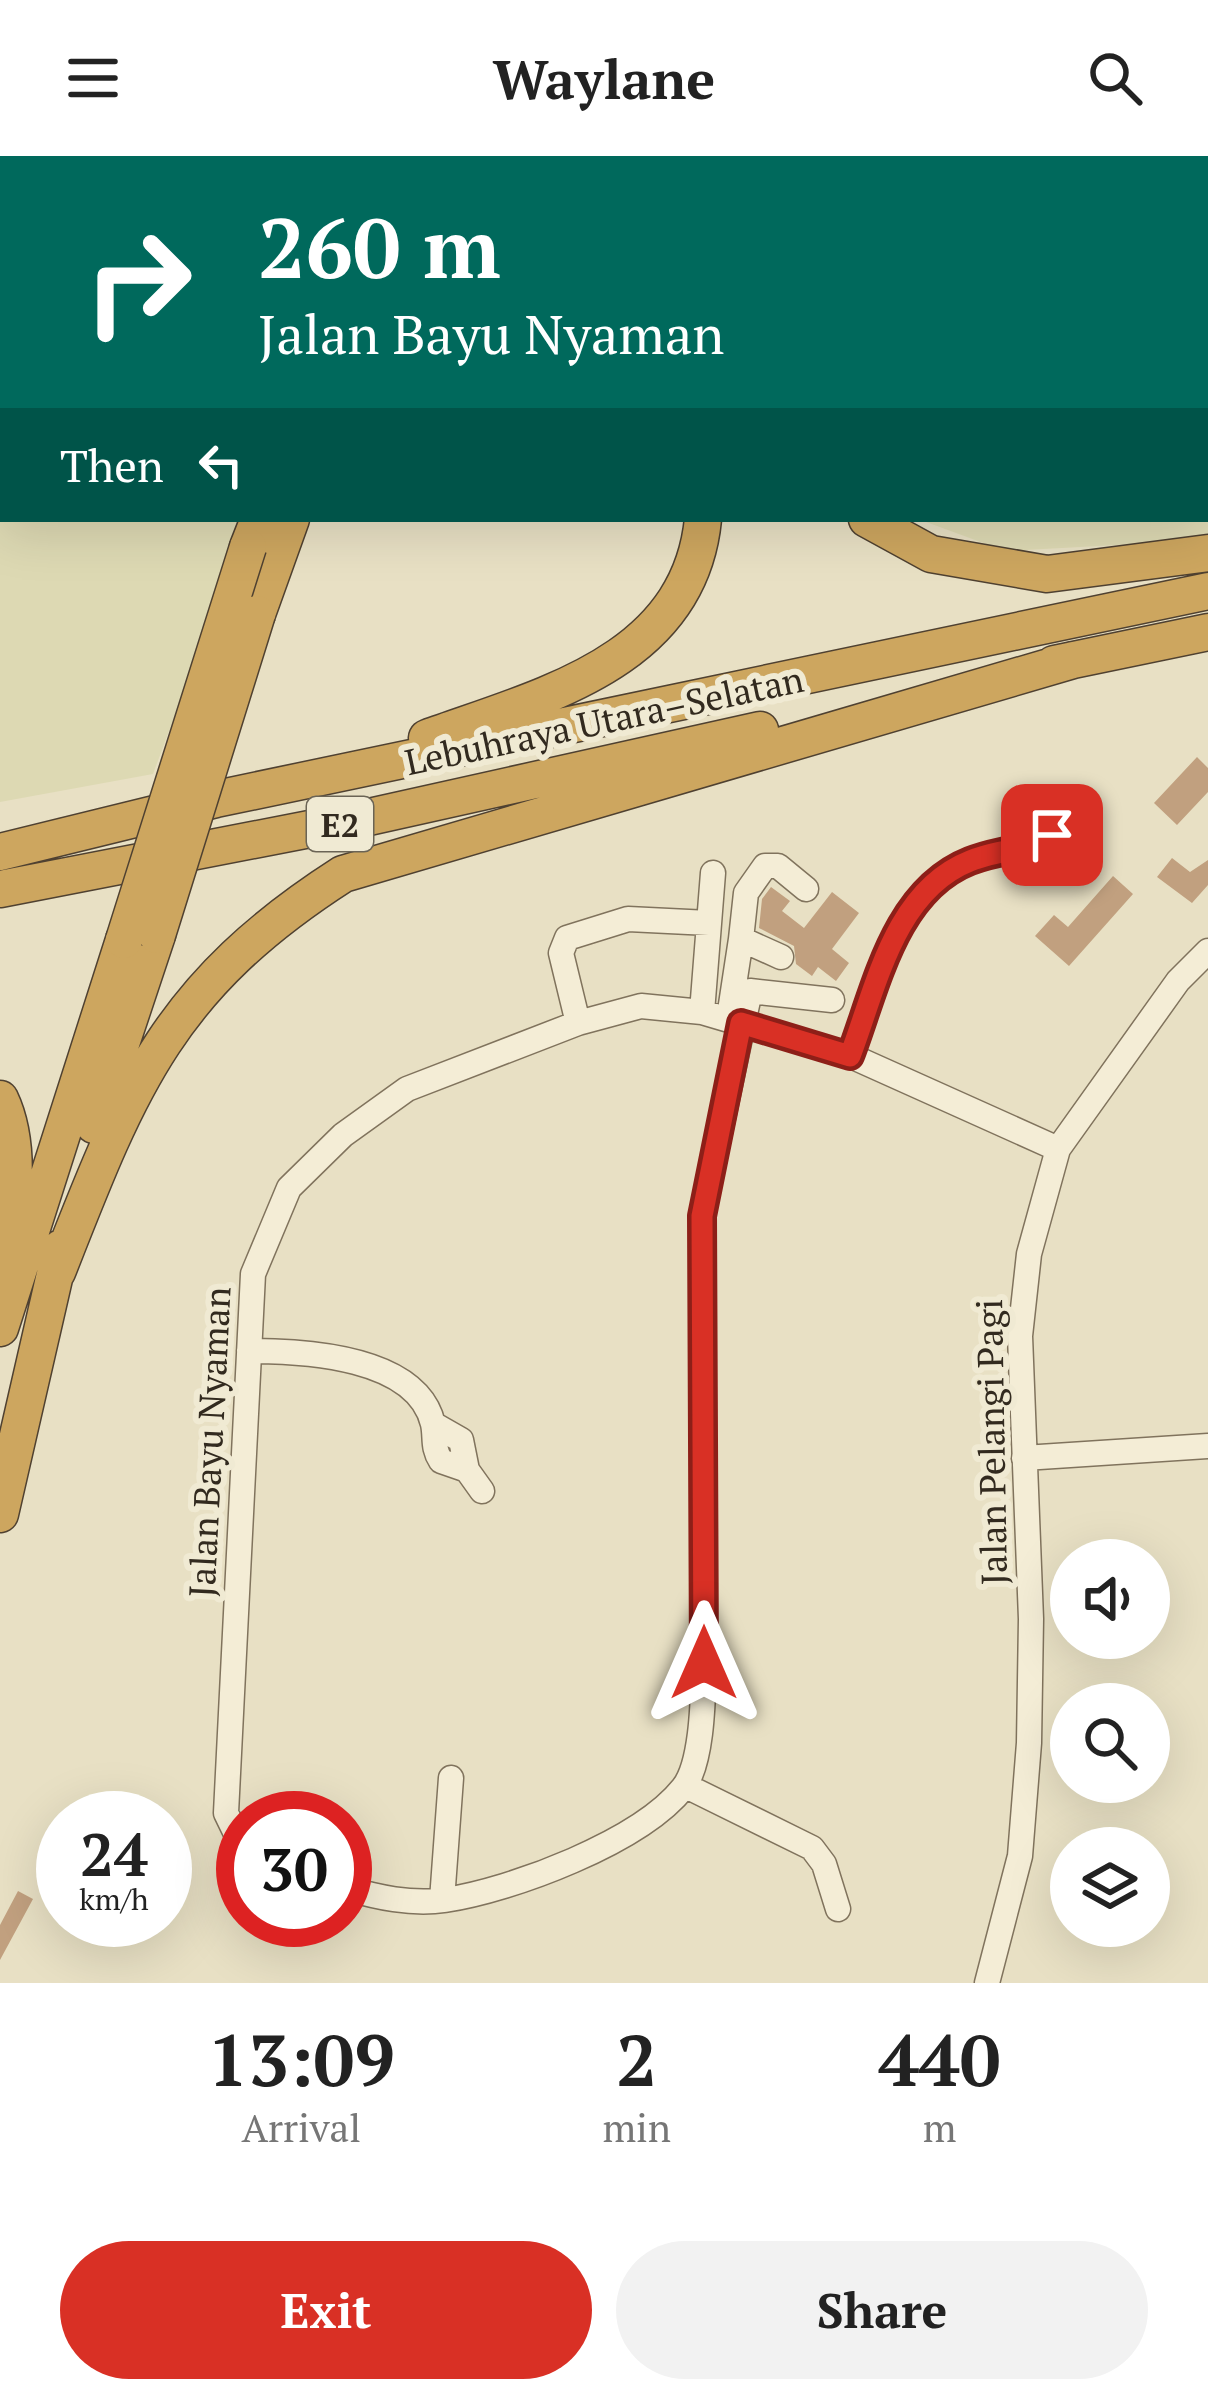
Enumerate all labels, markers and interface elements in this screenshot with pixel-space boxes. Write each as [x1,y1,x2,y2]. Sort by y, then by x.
text: Waylane [493,43,715,114]
icon: menu [60,45,126,111]
icon: search [1082,45,1148,111]
text: 260 m [258,191,501,302]
icon: right [60,204,216,360]
text: Jalan Bayu Nyaman [258,298,724,369]
icon: left [188,432,254,498]
text: Then [60,435,164,495]
street label: Lebuhraya Utara–Selatan [401,655,807,785]
pin [1001,784,1103,886]
road number: E2 [307,797,373,851]
icon: arrive [1019,802,1085,868]
street label: Jalan Bayu Nyaman [177,1286,241,1598]
street label: Jalan Pelangi Pagi [965,1298,1017,1586]
map controls [1050,1539,1170,1947]
button: sound [1050,1539,1170,1659]
position arrow [641,1600,767,1726]
button: search [1050,1683,1170,1803]
speed limit sign: 30 [216,1791,372,1947]
text: 24 [80,1814,148,1893]
button: layers [1050,1827,1170,1947]
text: km/h [79,1879,149,1919]
text: 13:09 [207,2011,395,2107]
text: 2 [616,2011,657,2107]
text: 440 [878,2011,1000,2107]
text: Arrival [241,2101,361,2153]
text: min [602,2101,671,2153]
text: m [923,2101,956,2153]
button: Exit [60,2241,592,2379]
button: Share [616,2241,1148,2379]

